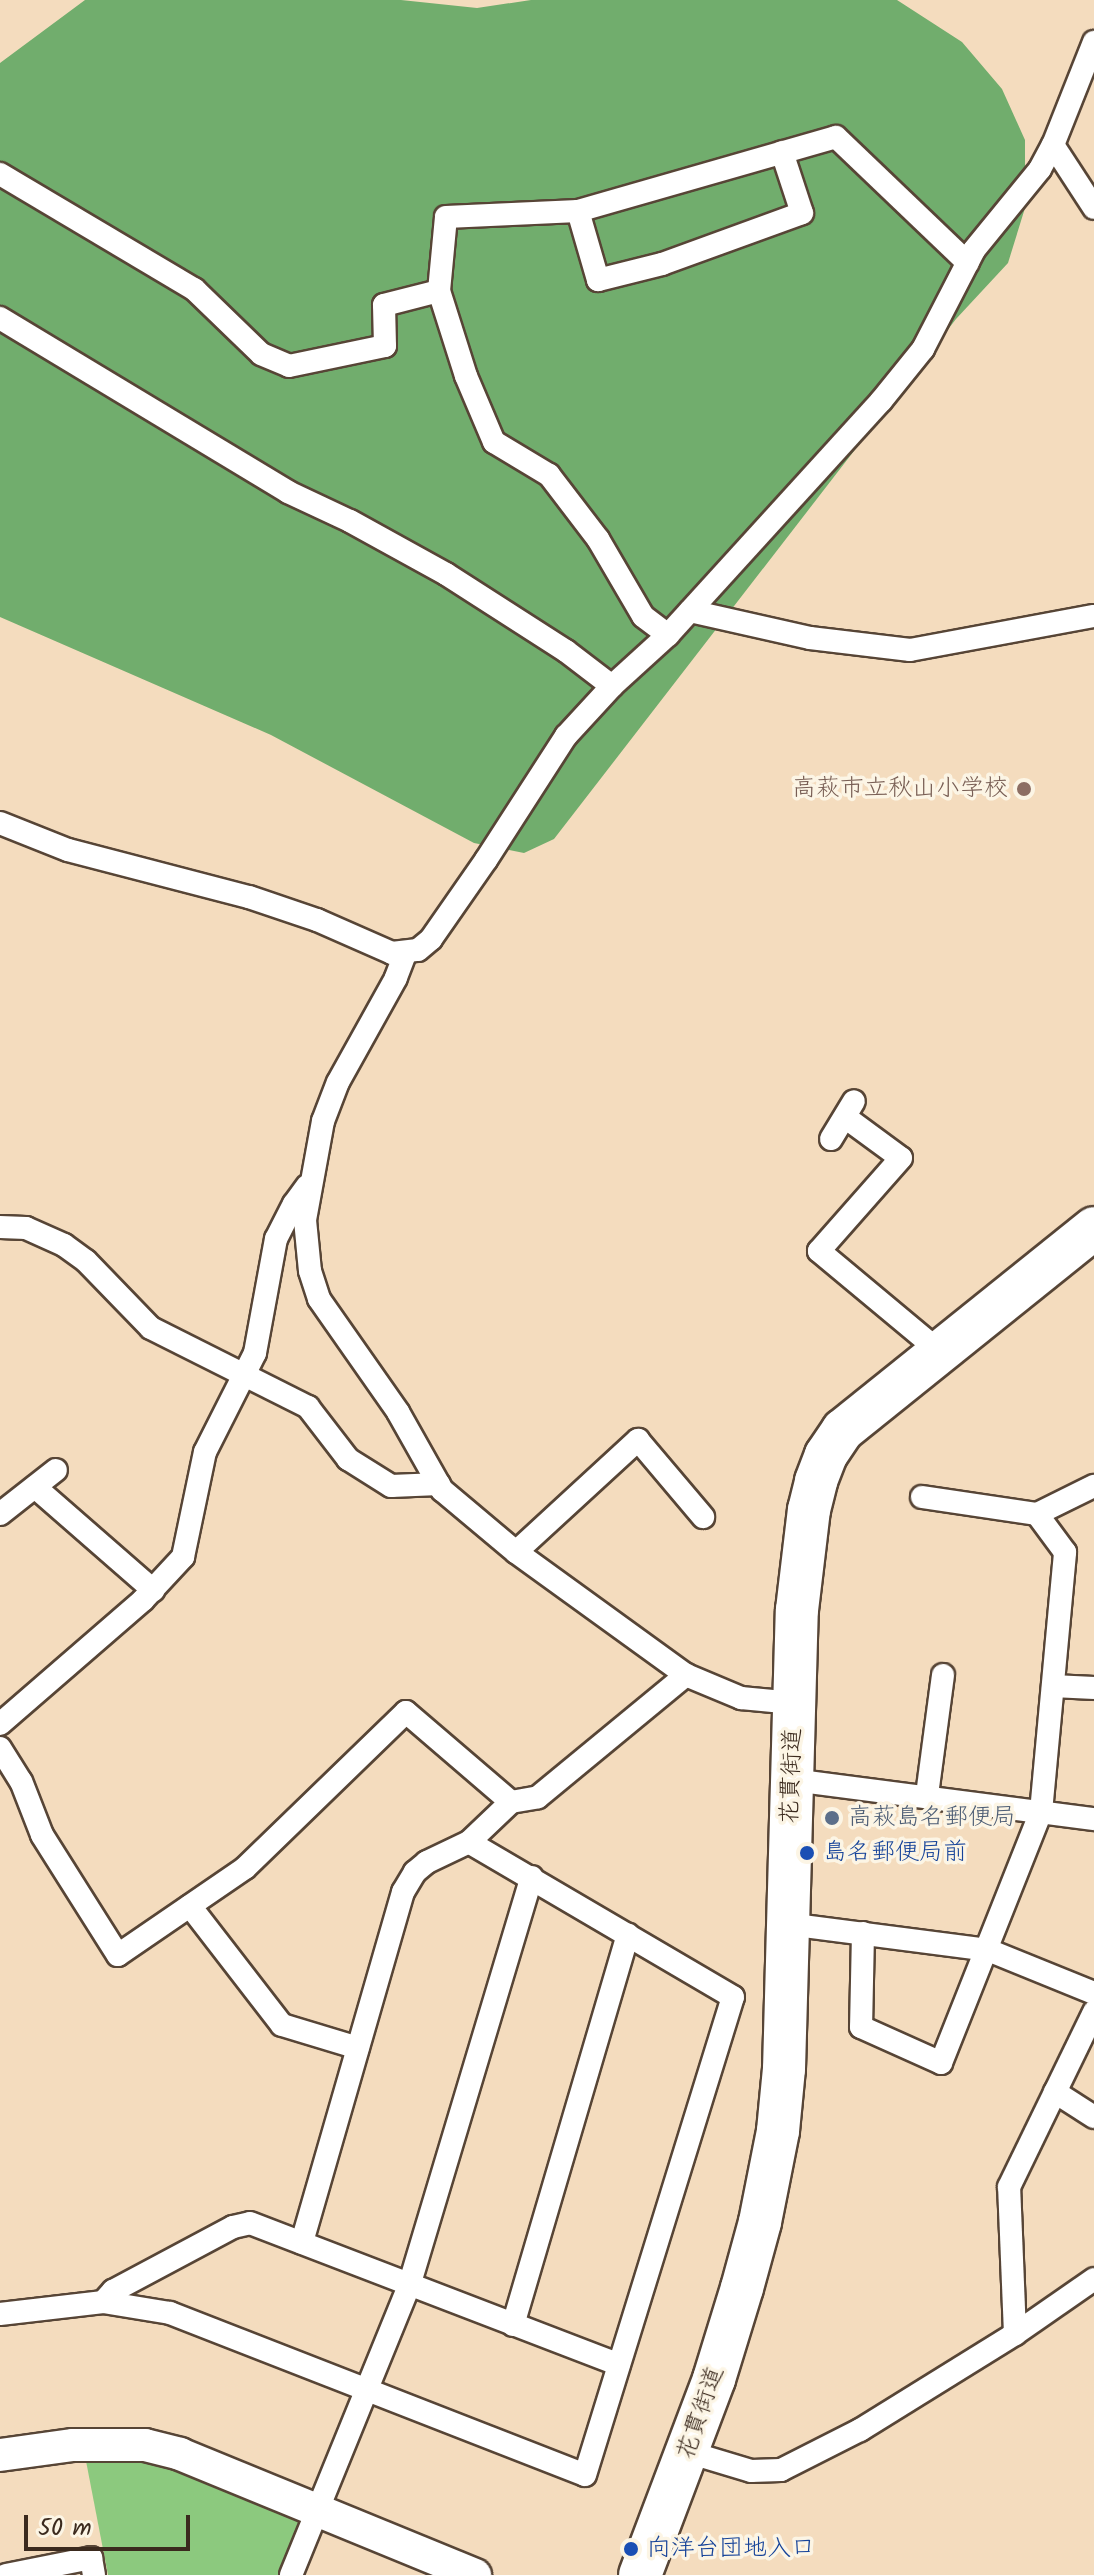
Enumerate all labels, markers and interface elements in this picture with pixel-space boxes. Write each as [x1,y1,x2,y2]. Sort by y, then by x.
place label: 高萩市立秋山小学校 [792,775,1008,803]
marker: 高萩市立秋山小学校 [1015,780,1033,798]
street label: 花貫街道 [776,1728,808,1824]
place label: 高萩島名郵便局 [848,1804,1016,1832]
marker: 高萩島名郵便局 [823,1809,841,1827]
place label: 島名郵便局前 [823,1839,967,1867]
marker: 島名郵便局前 [798,1844,816,1862]
street label: 花貫街道 [672,2363,730,2463]
scale bar [28,2499,194,2549]
text: 50 m [38,2509,92,2548]
place label: 向洋台団地入口 [647,2535,815,2563]
marker: 向洋台団地入口 [622,2540,640,2558]

